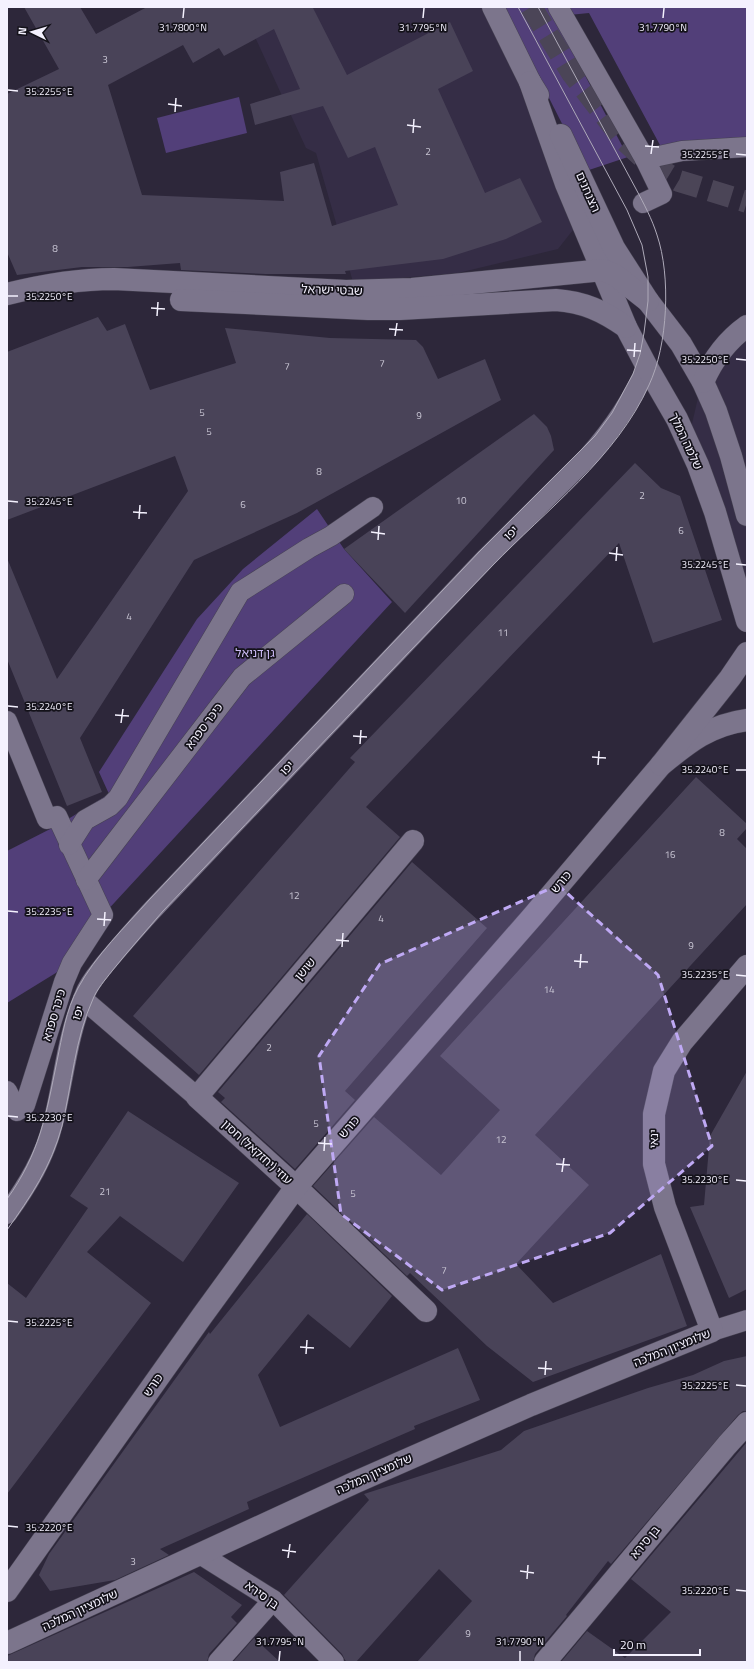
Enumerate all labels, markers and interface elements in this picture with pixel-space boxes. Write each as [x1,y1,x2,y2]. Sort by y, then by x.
north arrow [12,12,52,52]
text: 31.7800°N [159,20,207,35]
text: 31.7795°N [399,20,447,35]
text: 31.7790°N [639,20,687,35]
text: N [14,27,30,36]
house number: 3 [102,52,108,67]
text: 35.2255°E [26,84,73,99]
house number: 2 [425,144,431,159]
text: 35.2255°E [682,147,729,162]
street label: הצנחנים [571,169,606,215]
house number: 8 [52,241,58,256]
street label: שבטי ישראל [301,279,363,300]
text: 35.2250°E [26,289,73,304]
text: 35.2250°E [682,352,729,367]
house number: 7 [379,356,385,371]
house number: 7 [284,359,290,374]
house number: 5 [199,405,205,420]
house number: 9 [416,408,422,423]
street label: שלמה המלך [665,409,708,472]
house number: 5 [206,424,212,439]
house number: 8 [316,464,322,479]
house number: 2 [639,488,645,503]
house number: 10 [455,493,467,508]
text: 35.2245°E [26,494,73,509]
house number: 6 [240,497,246,512]
street label: יפו [499,521,522,544]
house number: 6 [678,523,684,538]
text: 35.2245°E [682,557,729,572]
house number: 4 [126,609,132,624]
house number: 11 [497,625,509,640]
park label: גן דניאל [235,643,275,662]
text: 35.2240°E [26,699,73,714]
street label: כיכר ספרא [180,699,227,753]
street label: יפו [275,756,298,779]
text: 35.2240°E [682,762,729,777]
house number: 8 [719,825,725,840]
house number: 16 [664,847,676,862]
street label: כורש [545,866,576,897]
house number: 12 [288,888,300,903]
text: 35.2235°E [26,904,73,919]
house number: 4 [378,911,384,926]
house number: 9 [688,938,694,953]
street label: שושן [289,953,320,984]
text: 35.2235°E [682,967,729,982]
house number: 14 [543,982,555,997]
street label: כיכר ספרא [37,987,70,1043]
street label: יפו [66,1003,89,1023]
house number: 2 [266,1040,272,1055]
text: 35.2230°E [26,1110,73,1125]
street label: כורש [333,1111,364,1142]
street label: עוזי (יחזקאל) חסון [218,1115,297,1189]
house number: 5 [313,1116,319,1131]
street label: ינאי [644,1129,663,1149]
house number: 12 [495,1132,507,1147]
text: 35.2230°E [682,1172,729,1187]
house number: 21 [99,1184,111,1199]
house number: 5 [350,1186,356,1201]
house number: 7 [441,1263,447,1278]
text: 35.2225°E [26,1315,73,1330]
street label: שלומציון המלכה [630,1323,713,1372]
street label: כורש [138,1369,167,1400]
text: 35.2225°E [682,1378,729,1393]
street label: שלומציון המלכה [333,1448,415,1499]
text: 35.2220°E [26,1520,73,1535]
street label: בן סירא [625,1521,664,1562]
house number: 3 [130,1554,136,1569]
street label: בן סירא [241,1576,283,1614]
text: 35.2220°E [682,1583,729,1598]
street label: שלומציון המלכה [39,1584,121,1635]
house number: 9 [465,1626,471,1641]
scale bar [614,1631,700,1657]
text: 31.7795°N [256,1634,304,1649]
text: 31.7790°N [496,1634,544,1649]
text: 20 m [620,1635,646,1654]

